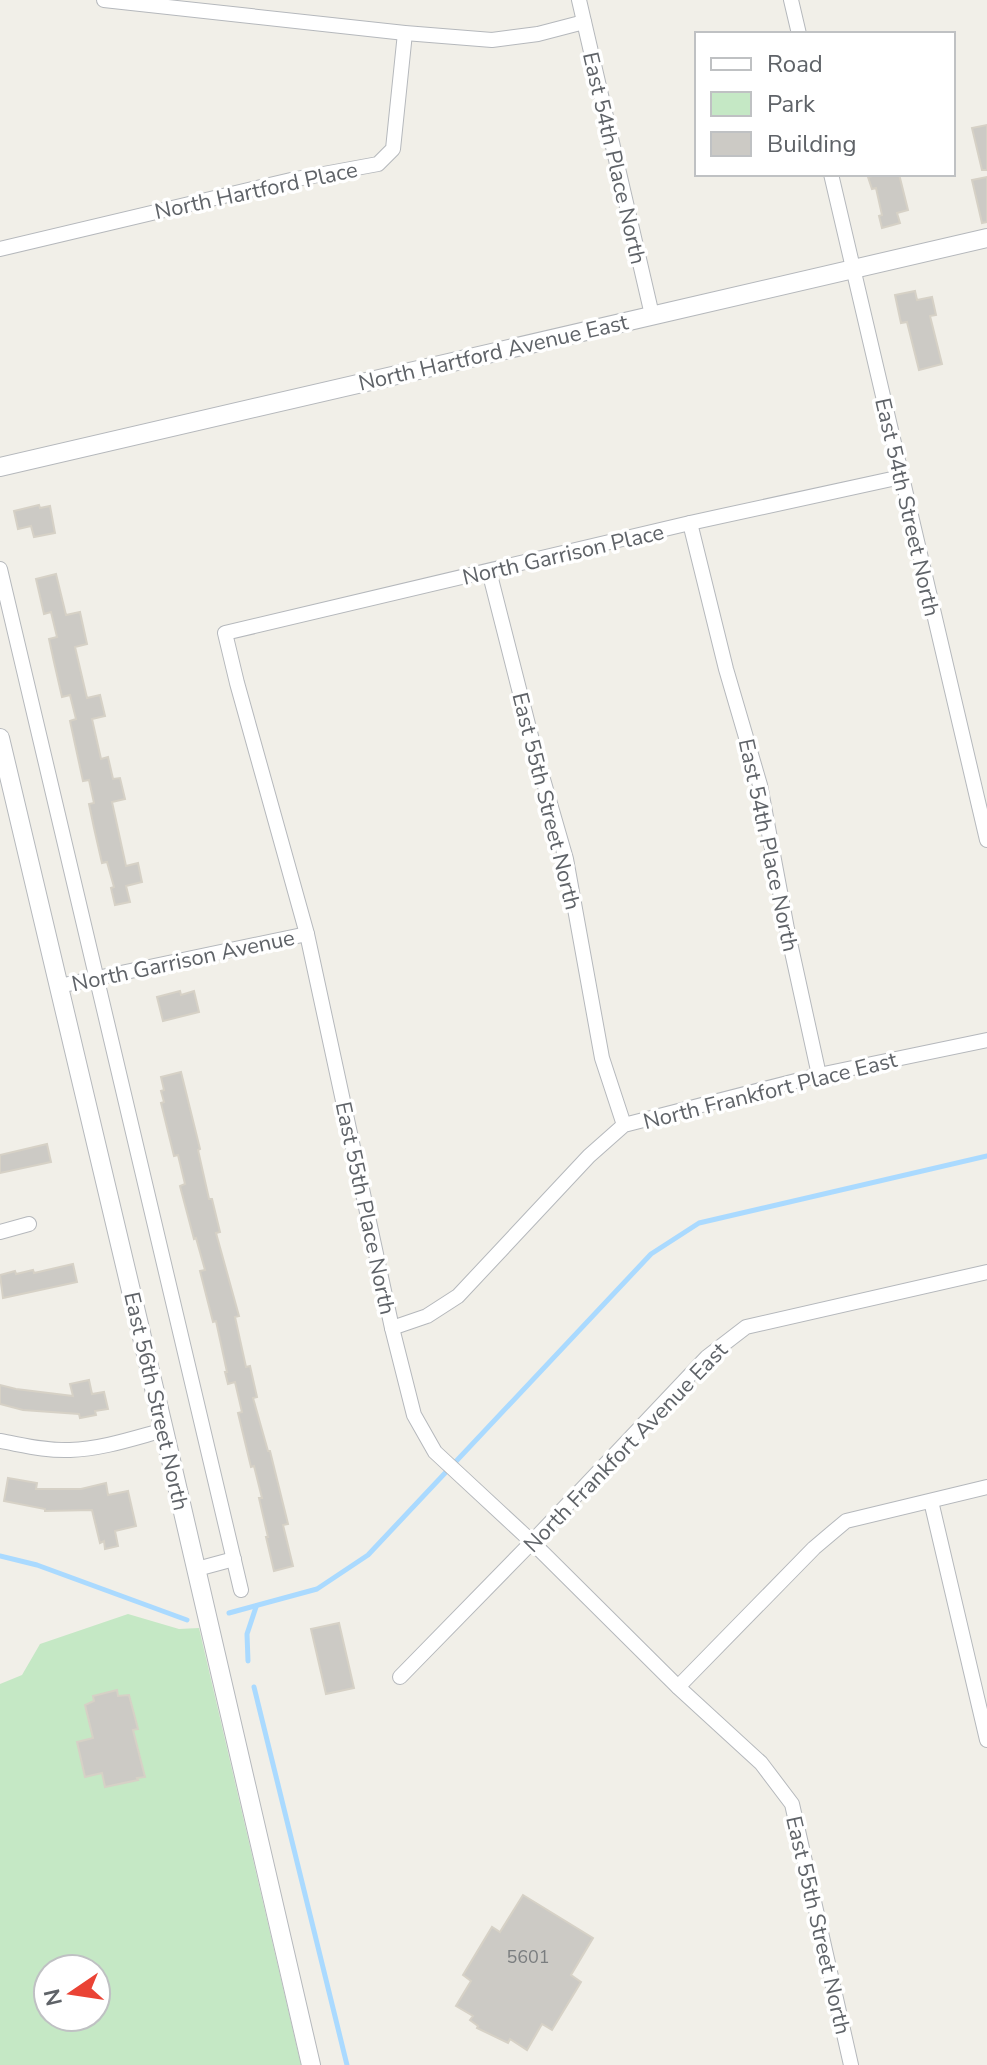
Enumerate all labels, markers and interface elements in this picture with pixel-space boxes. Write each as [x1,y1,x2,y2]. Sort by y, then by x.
legend [695,32,955,176]
text: Road [767,48,823,80]
street label: East 54th Place North [575,49,653,267]
text: Park [767,88,816,120]
text: Building [767,128,857,160]
street label: North Hartford Place [152,155,360,227]
street label: North Hartford Avenue East [355,307,631,399]
street label: East 54th Street North [867,395,947,619]
street label: North Garrison Place [459,517,667,593]
street label: East 55th Street North [504,689,588,913]
street label: East 54th Place North [731,736,805,954]
street label: North Garrison Avenue [69,923,297,999]
street label: North Frankfort Place East [640,1045,901,1137]
street label: East 55th Place North [328,1099,402,1317]
street label: East 56th Street North [116,1289,196,1513]
street label: North Frankfort Avenue East [517,1336,735,1559]
street label: East 55th Street North [778,1813,858,2037]
house number: 5601 [506,1945,550,1969]
north arrow [32,1953,112,2033]
text: N [37,1986,70,2009]

